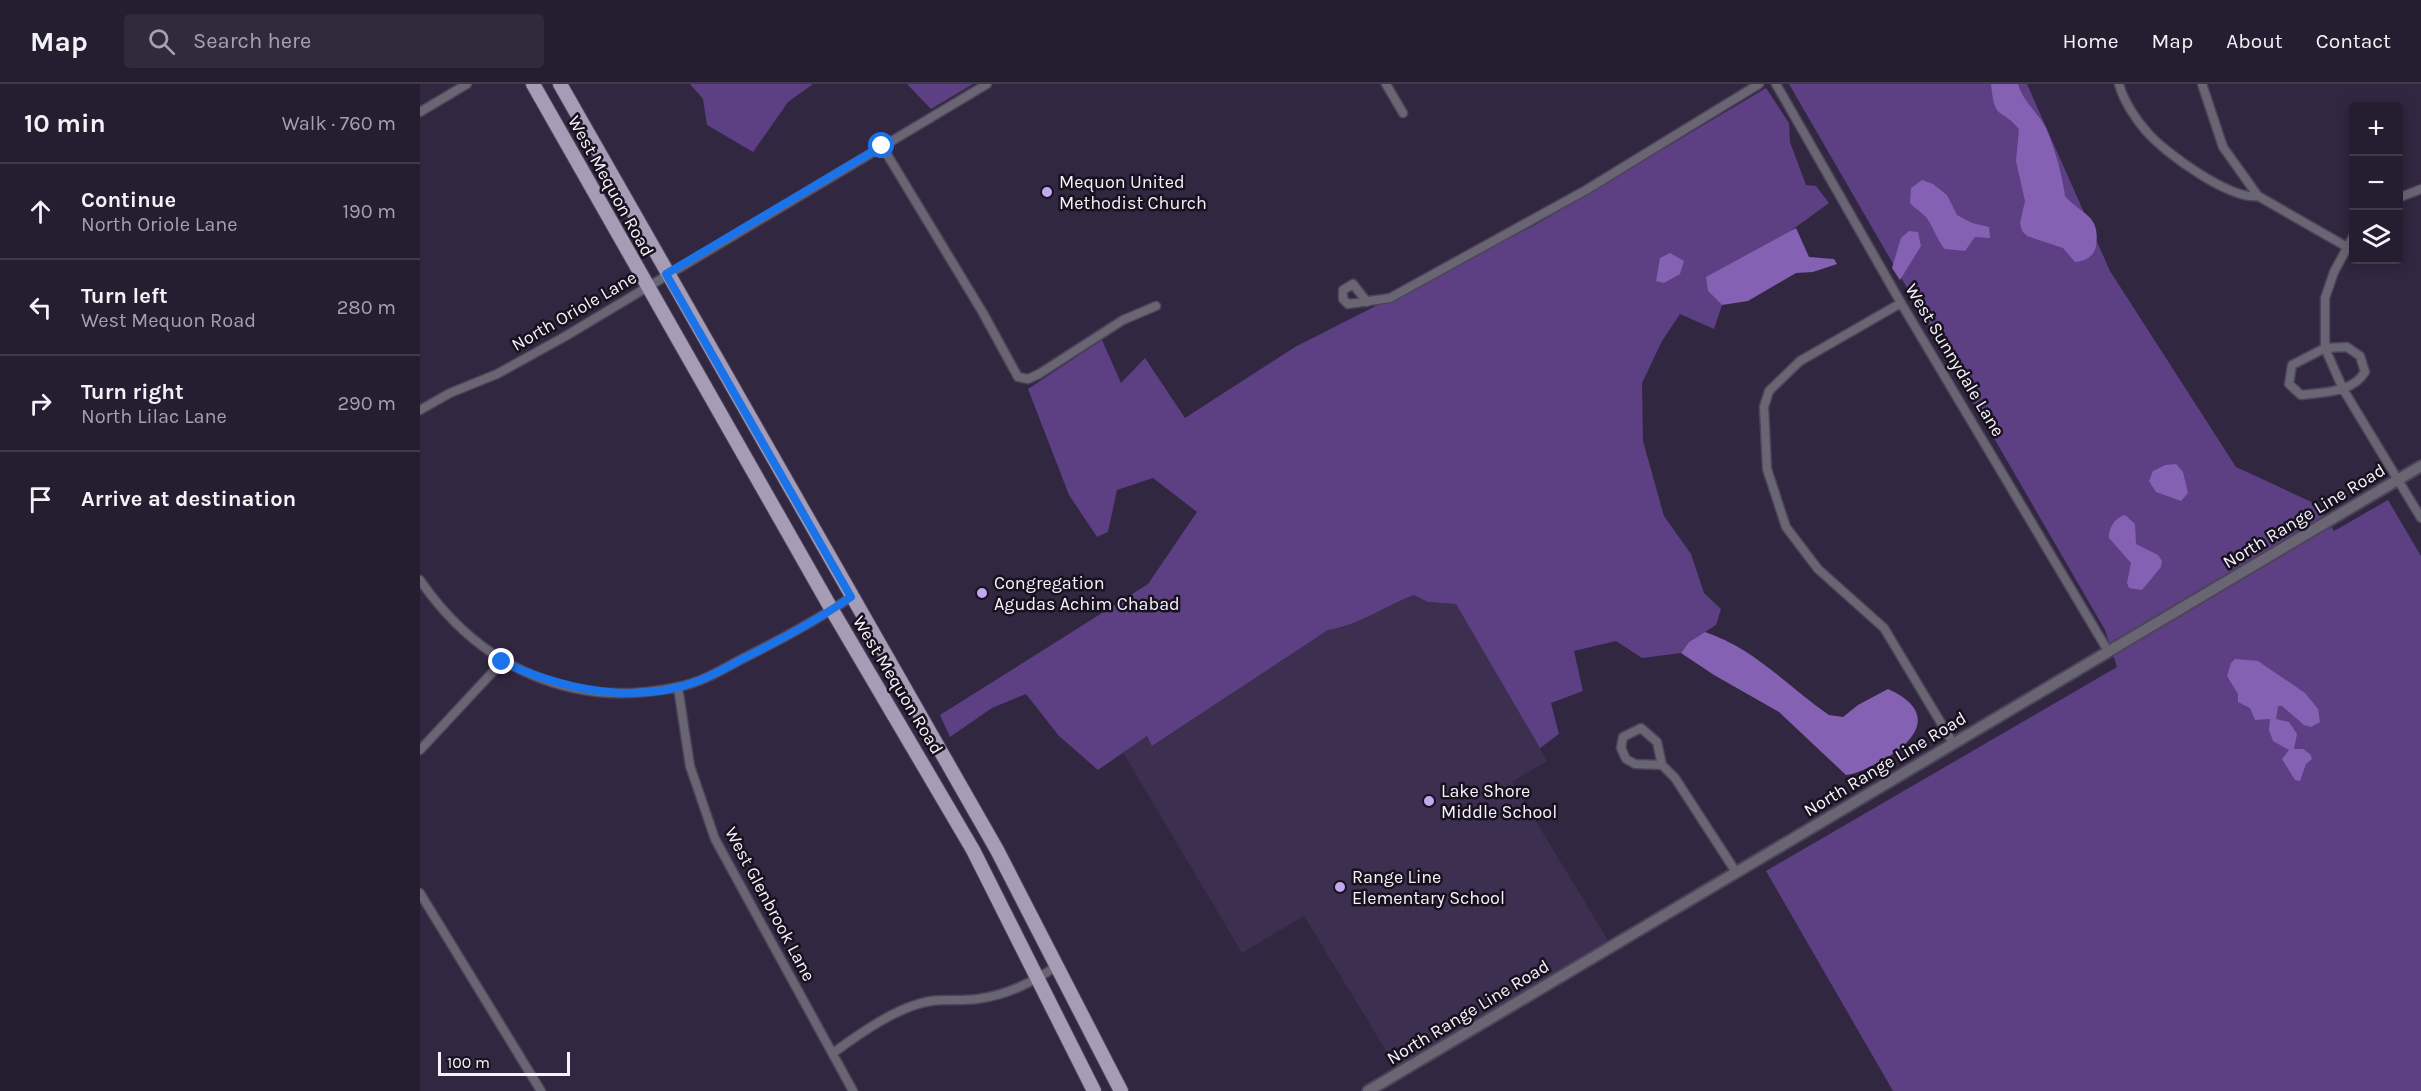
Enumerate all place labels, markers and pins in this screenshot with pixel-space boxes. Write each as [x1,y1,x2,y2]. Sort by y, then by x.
place label: Mequon United Methodist Church [1059,171,1207,214]
marker: Mequon United Methodist Church [1040,185,1054,199]
place label: Congregation Agudas Achim Chabad [994,572,1180,615]
marker: Congregation Agudas Achim Chabad [975,586,989,600]
place label: Lake Shore Middle School [1441,780,1557,823]
marker: Lake Shore Middle School [1422,794,1436,808]
place label: Range Line Elementary School [1352,866,1505,909]
marker: Range Line Elementary School [1333,880,1347,894]

